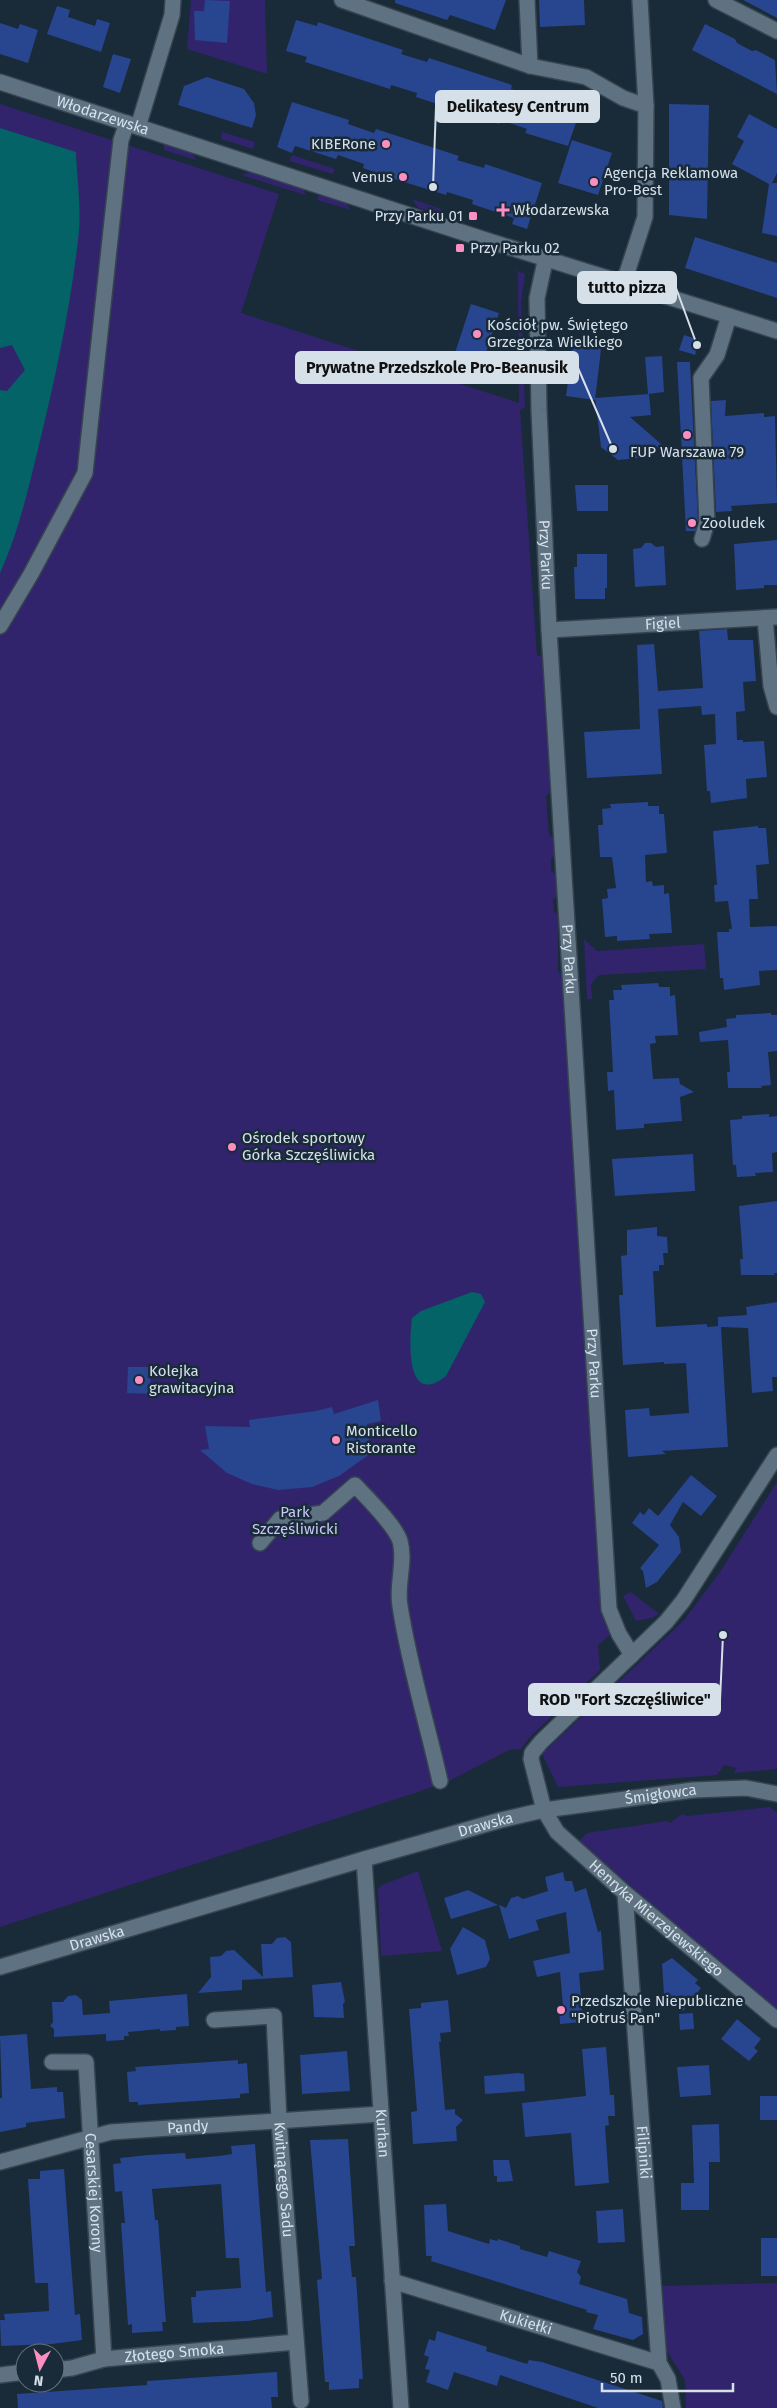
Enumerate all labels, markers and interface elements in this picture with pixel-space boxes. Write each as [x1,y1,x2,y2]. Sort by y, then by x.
callout: Delikatesy Centrum [436,91,599,122]
street label: Włodarzewska [54,92,151,139]
text: Delikatesy Centrum [447,97,589,116]
place label: KIBERone [311,135,376,153]
marker: KIBERone [380,138,392,150]
place label: Agencja Reklamowa Pro-Best [604,164,738,199]
place label: Venus [352,168,393,186]
marker: Venus [397,171,409,183]
marker: Agencja Reklamowa Pro-Best [588,176,600,188]
place label: Włodarzewska [513,201,609,219]
marker: Włodarzewska [497,204,509,216]
place label: Przy Parku 01 [374,207,463,225]
marker: Przy Parku 01 [467,210,479,222]
place label: Przy Parku 02 [470,239,560,257]
marker: Przy Parku 02 [454,242,466,254]
callout: tutto pizza [578,272,676,303]
text: tutto pizza [588,278,666,297]
place label: Kościół pw. Świętego Grzegorza Wielkiego [487,316,628,351]
marker: Kościół pw. Świętego Grzegorza Wielkiego [471,328,483,340]
callout: Prywatne Przedszkole Pro-Beanusik [296,352,578,383]
text: Prywatne Przedszkole Pro-Beanusik [306,358,568,377]
marker: FUP Warszawa 79 [681,429,693,441]
place label: FUP Warszawa 79 [630,443,744,461]
place label: Zooludek [702,514,765,532]
marker: Zooludek [686,517,698,529]
street label: Przy Parku [535,519,556,590]
street label: Figiel [644,613,682,634]
street label: Przy Parku [558,924,580,995]
place label: Ośrodek sportowy Górka Szczęśliwicka [242,1129,375,1164]
marker: Ośrodek sportowy Górka Szczęśliwicka [226,1141,238,1153]
street label: Przy Parku [583,1328,605,1399]
place label: Kolejka grawitacyjna [149,1362,234,1397]
marker: Kolejka grawitacyjna [133,1374,145,1386]
place label: Monticello Ristorante [346,1422,417,1457]
marker: Monticello Ristorante [330,1434,342,1446]
park label: Park Szczęśliwicki [252,1503,338,1538]
callout: ROD "Fort Szczęśliwice" [529,1684,720,1715]
text: ROD "Fort Szczęśliwice" [539,1690,711,1709]
street label: Śmigłowca [624,1781,698,1808]
street label: Drawska [456,1808,515,1841]
street label: Henryka Mierzejewskiego [585,1856,727,1981]
street label: Drawska [67,1922,126,1955]
place label: Przedszkole Niepubliczne "Piotruś Pan" [571,1992,744,2027]
marker: Przedszkole Niepubliczne "Piotruś Pan" [555,2004,567,2016]
street label: Kurhan [372,2108,393,2158]
street label: Pandy [167,2116,210,2137]
street label: Kwitnącego Sadu [270,2121,297,2238]
street label: Filipinki [633,2125,655,2180]
street label: Cesarskiej Korony [81,2132,107,2254]
street label: Kukiełki [497,2306,554,2339]
street label: Złotego Smoka [124,2339,225,2366]
north arrow [15,2343,65,2393]
scale bar [602,2360,733,2392]
text: 50 m [610,2369,643,2387]
text: N [33,2371,44,2389]

